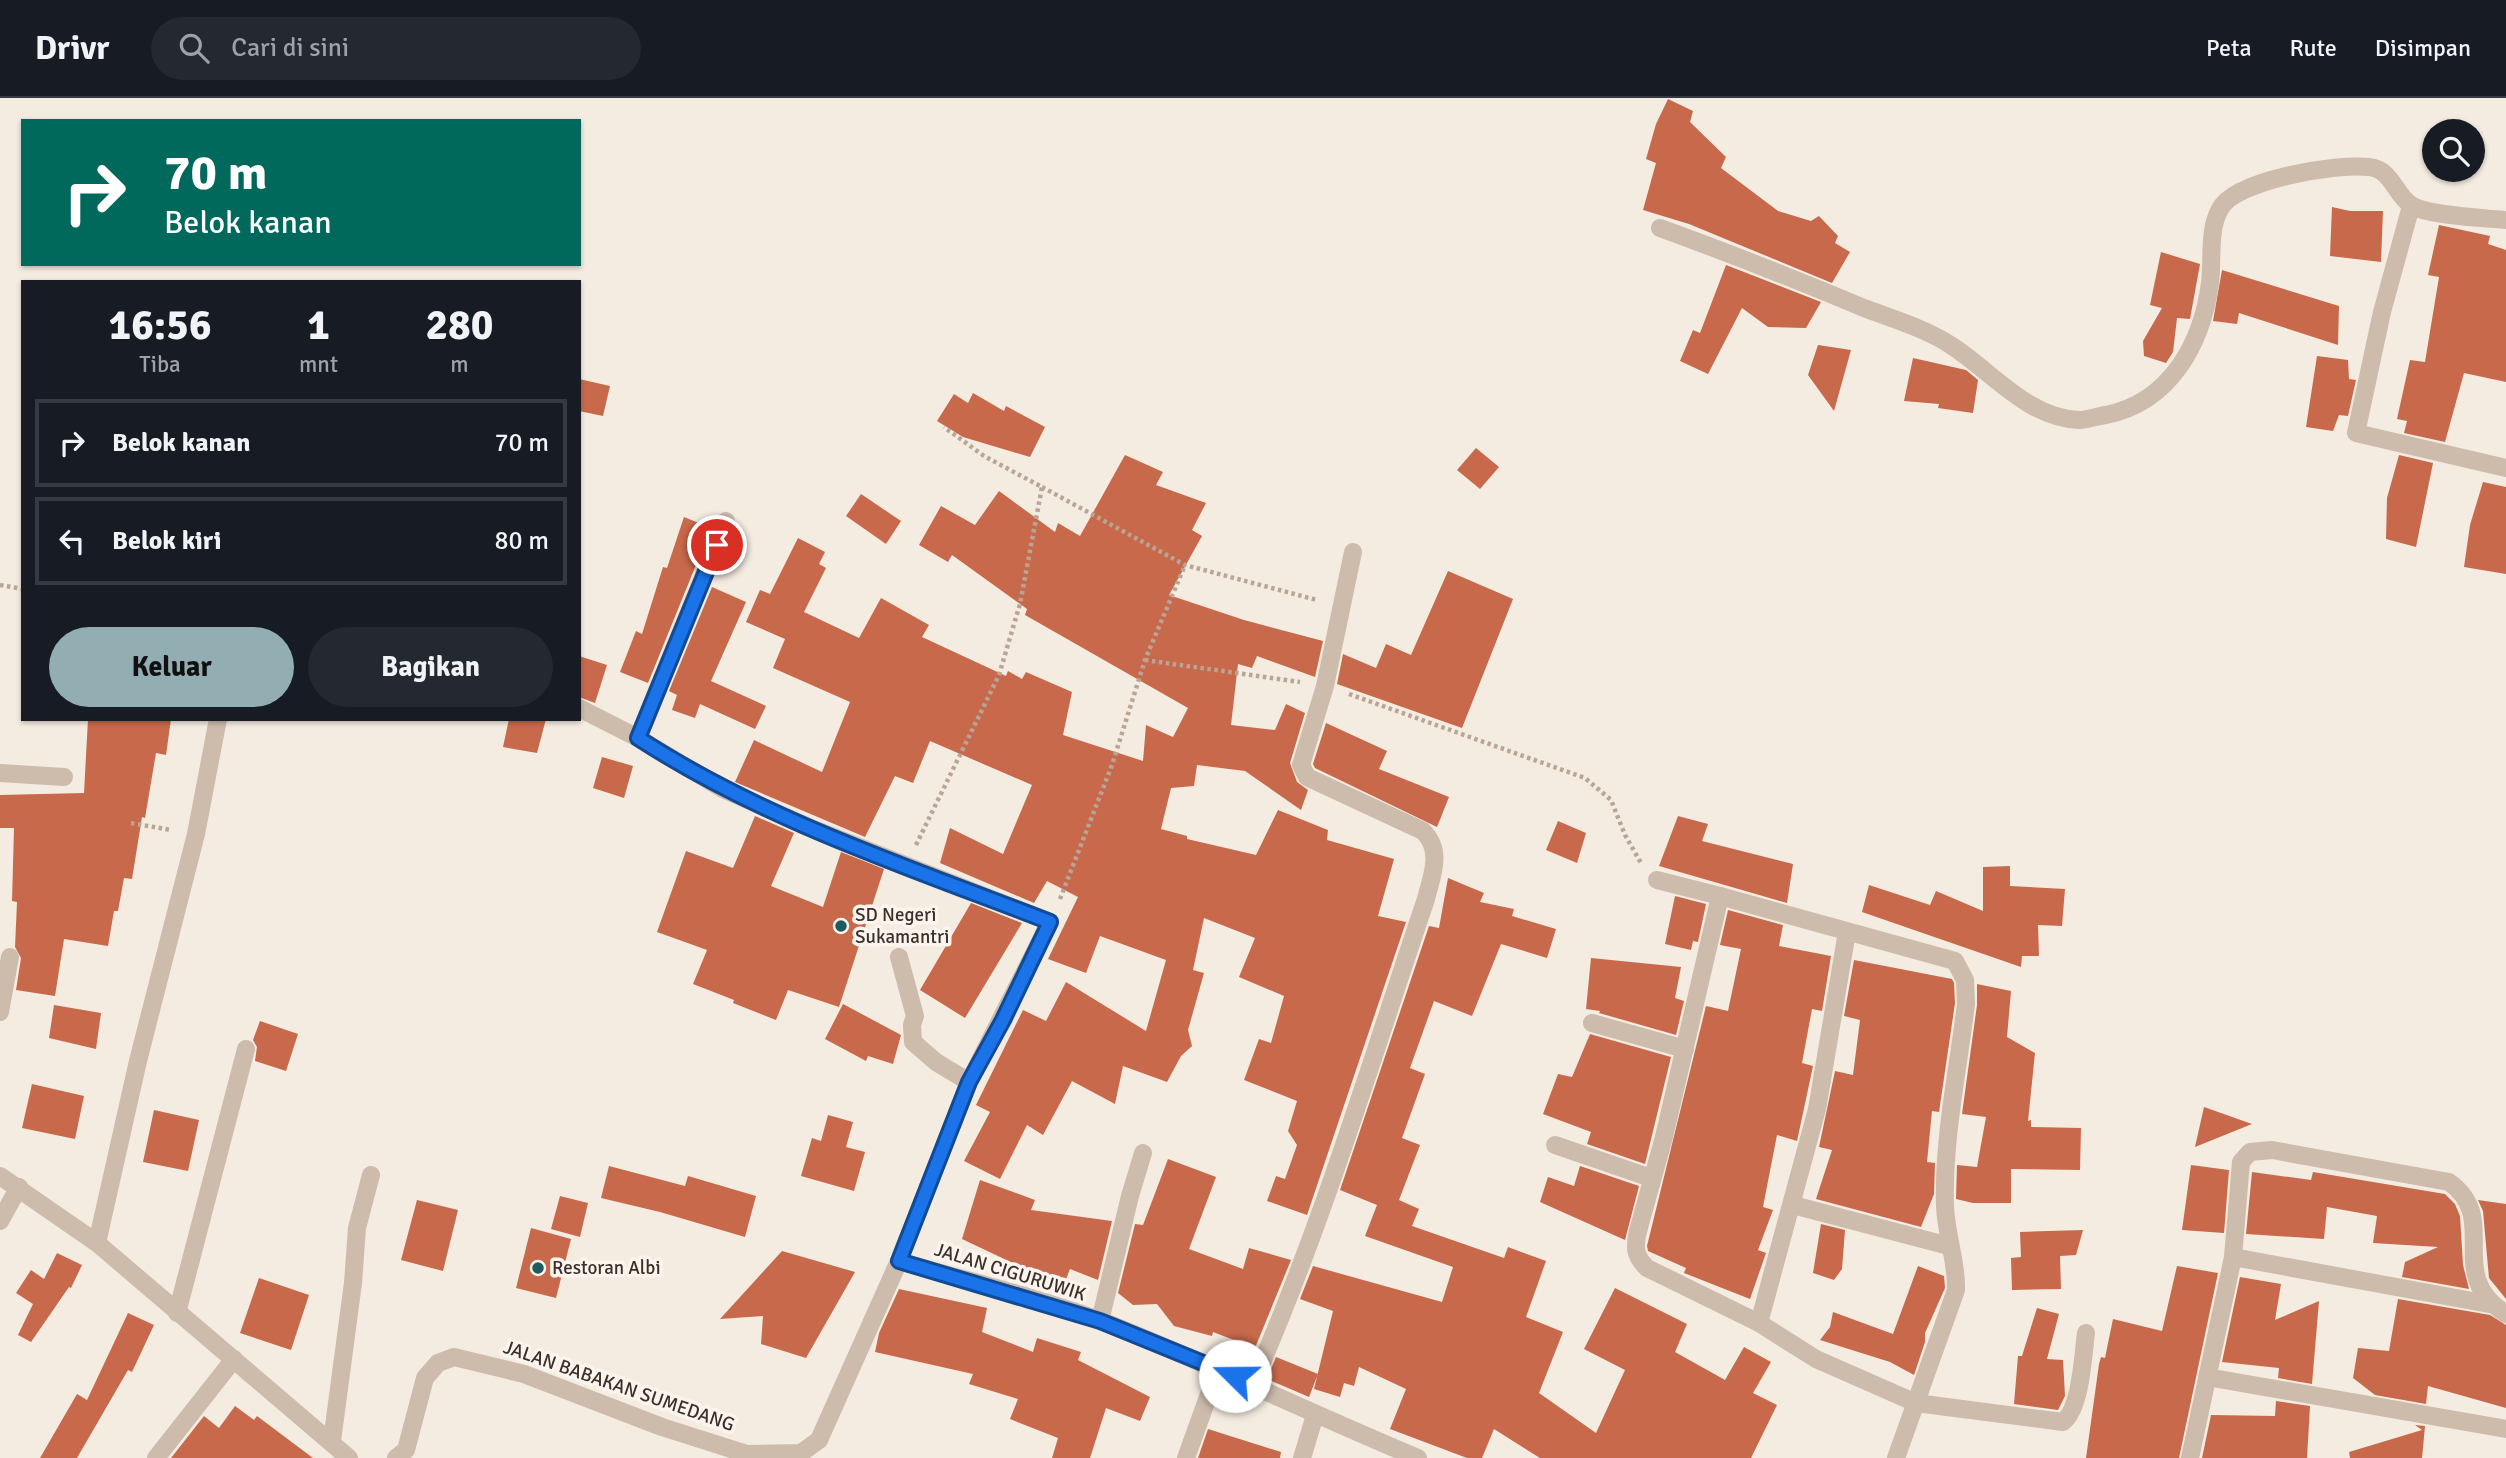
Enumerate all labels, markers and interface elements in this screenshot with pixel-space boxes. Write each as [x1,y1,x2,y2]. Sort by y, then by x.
search box [151,17,641,80]
text: Drivr [35,28,109,69]
icon: search [175,29,213,67]
text: Cari di sini [231,32,349,64]
text: Peta [2206,33,2252,63]
text: Rute [2290,33,2337,63]
text: Disimpan [2375,33,2471,63]
map controls [2422,119,2485,182]
button: search [2422,119,2485,182]
text: 70 m [164,143,267,203]
icon: right [49,147,140,238]
text: Belok kanan [164,203,332,242]
text: 16:56 [108,300,212,351]
text: 1 [307,300,330,351]
text: 280 [425,300,493,351]
text: Tiba [139,350,181,379]
text: mnt [299,350,338,379]
text: m [450,350,469,379]
icon: right [53,424,91,462]
text: Belok kanan [112,427,250,459]
text: 70 m [494,427,549,459]
pin [687,515,747,575]
icon: left [53,522,91,560]
text: Belok kiri [112,525,221,557]
text: 80 m [494,525,549,557]
icon: arrive [698,526,736,564]
button: Keluar [49,627,294,707]
button: Bagikan [308,627,553,707]
place label: SD Negeri Sukamantri [855,903,949,949]
marker: SD Negeri Sukamantri [833,918,849,934]
street label: JALAN CIGURUWIK [931,1238,1089,1307]
place label: Restoran Albi [552,1256,661,1280]
marker: Restoran Albi [530,1260,546,1276]
street label: JALAN BABAKAN SUMEDANG [500,1335,738,1437]
position arrow [1198,1339,1272,1413]

